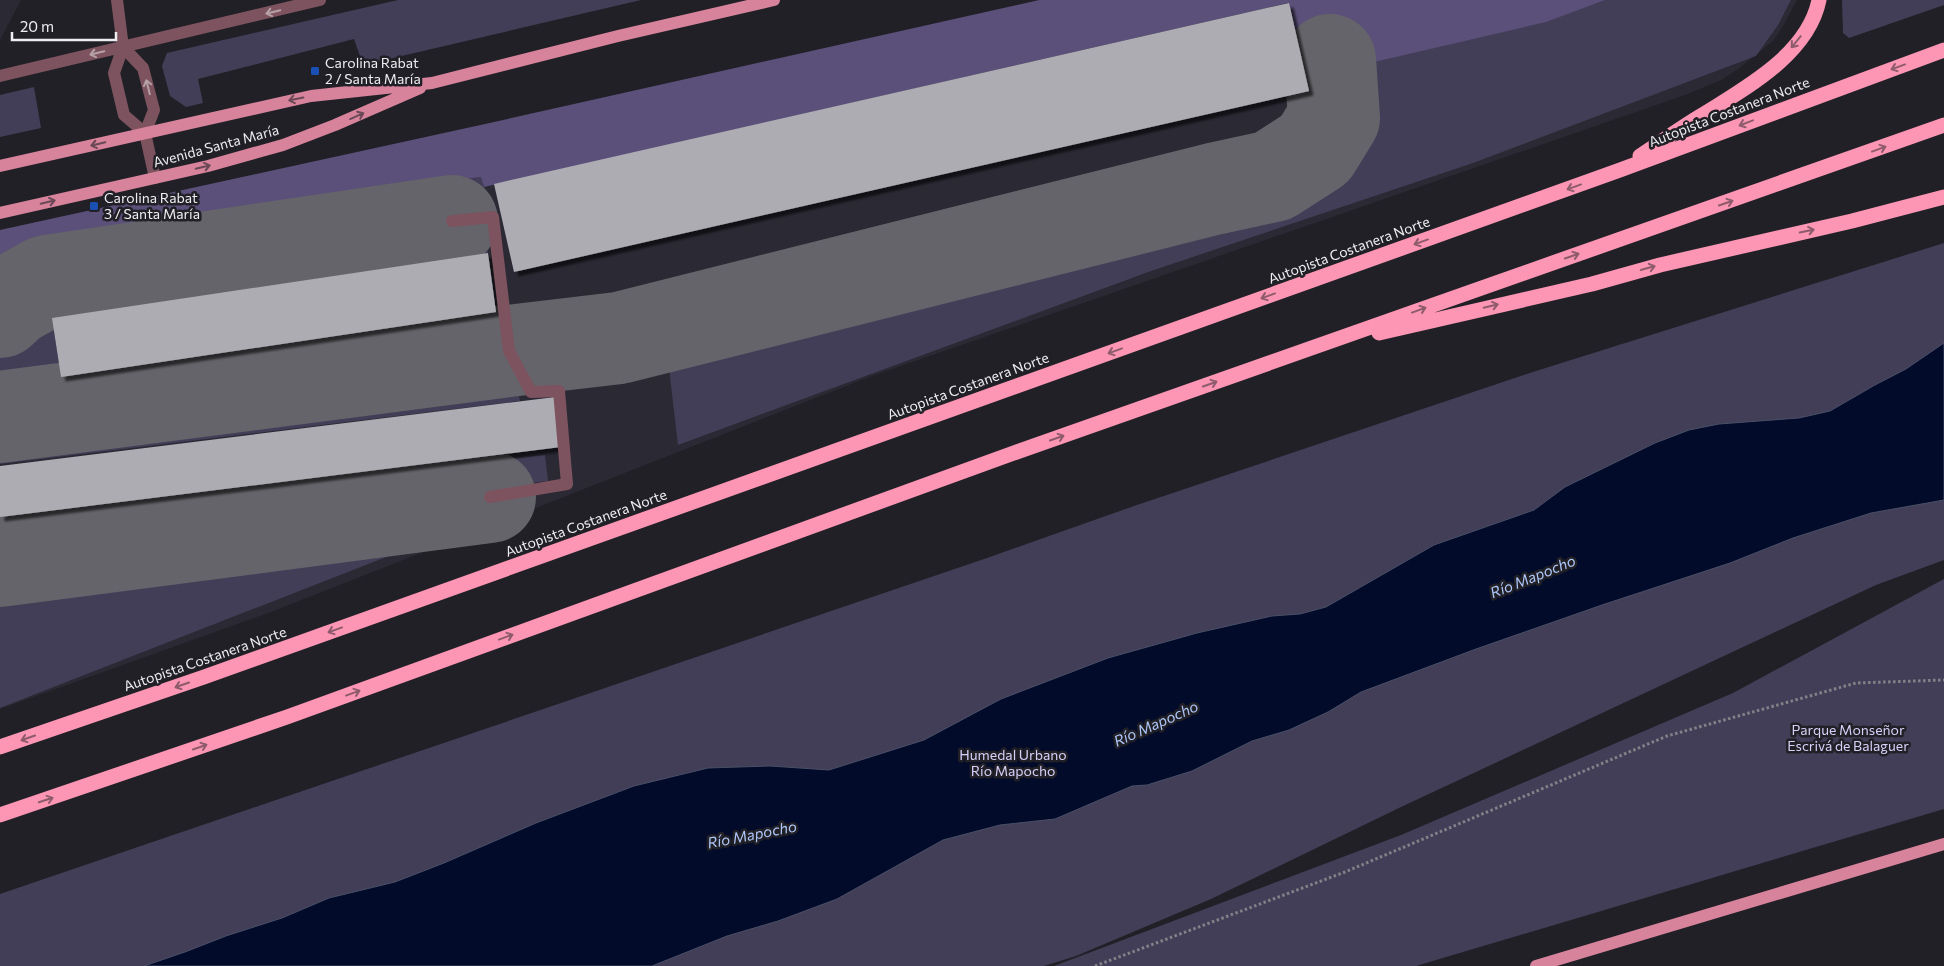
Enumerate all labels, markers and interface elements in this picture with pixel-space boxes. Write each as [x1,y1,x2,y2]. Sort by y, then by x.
one-way arrow [265,8,281,17]
scale bar [12,10,116,42]
text: 20 m [20,17,54,35]
one-way arrow [1791,36,1802,49]
one-way arrow [90,49,106,58]
place label: Carolina Rabat 2 / Santa María [325,54,421,87]
one-way arrow [1891,63,1906,72]
marker: Carolina Rabat 2 / Santa María [309,65,321,77]
street label: Autopista Costanera Norte [1646,73,1812,150]
one-way arrow [143,79,152,95]
one-way arrow [289,94,305,104]
one-way arrow [349,110,364,120]
one-way arrow [1739,119,1754,128]
street label: Avenida Santa María [151,121,281,170]
one-way arrow [90,140,106,149]
one-way arrow [1870,144,1886,153]
one-way arrow [195,162,211,171]
one-way arrow [1566,183,1582,192]
place label: Carolina Rabat 3 / Santa María [104,189,200,222]
one-way arrow [39,197,55,207]
one-way arrow [1717,198,1733,207]
marker: Carolina Rabat 3 / Santa María [88,200,100,212]
street label: Autopista Costanera Norte [1266,212,1432,287]
one-way arrow [1798,226,1814,235]
one-way arrow [1413,237,1429,247]
one-way arrow [1564,251,1579,260]
one-way arrow [1640,262,1656,272]
one-way arrow [1260,292,1276,301]
one-way arrow [1482,301,1498,310]
one-way arrow [1410,305,1426,314]
one-way arrow [1107,347,1123,356]
street label: Autopista Costanera Norte [885,348,1051,423]
one-way arrow [1202,379,1218,388]
one-way arrow [1049,433,1064,442]
street label: Autopista Costanera Norte [503,485,669,560]
water label: Río Mapocho [1487,551,1578,601]
street label: Autopista Costanera Norte [121,623,288,694]
one-way arrow [327,626,343,635]
one-way arrow [498,632,513,641]
one-way arrow [174,681,190,690]
one-way arrow [345,688,360,697]
water label: Río Mapocho [1111,696,1201,750]
park label: Parque Monseñor Escrivá de Balaguer [1787,721,1909,754]
one-way arrow [20,733,36,743]
one-way arrow [192,742,207,751]
park label: Humedal Urbano Río Mapocho [959,746,1067,779]
one-way arrow [38,795,54,804]
water label: Río Mapocho [706,817,798,851]

